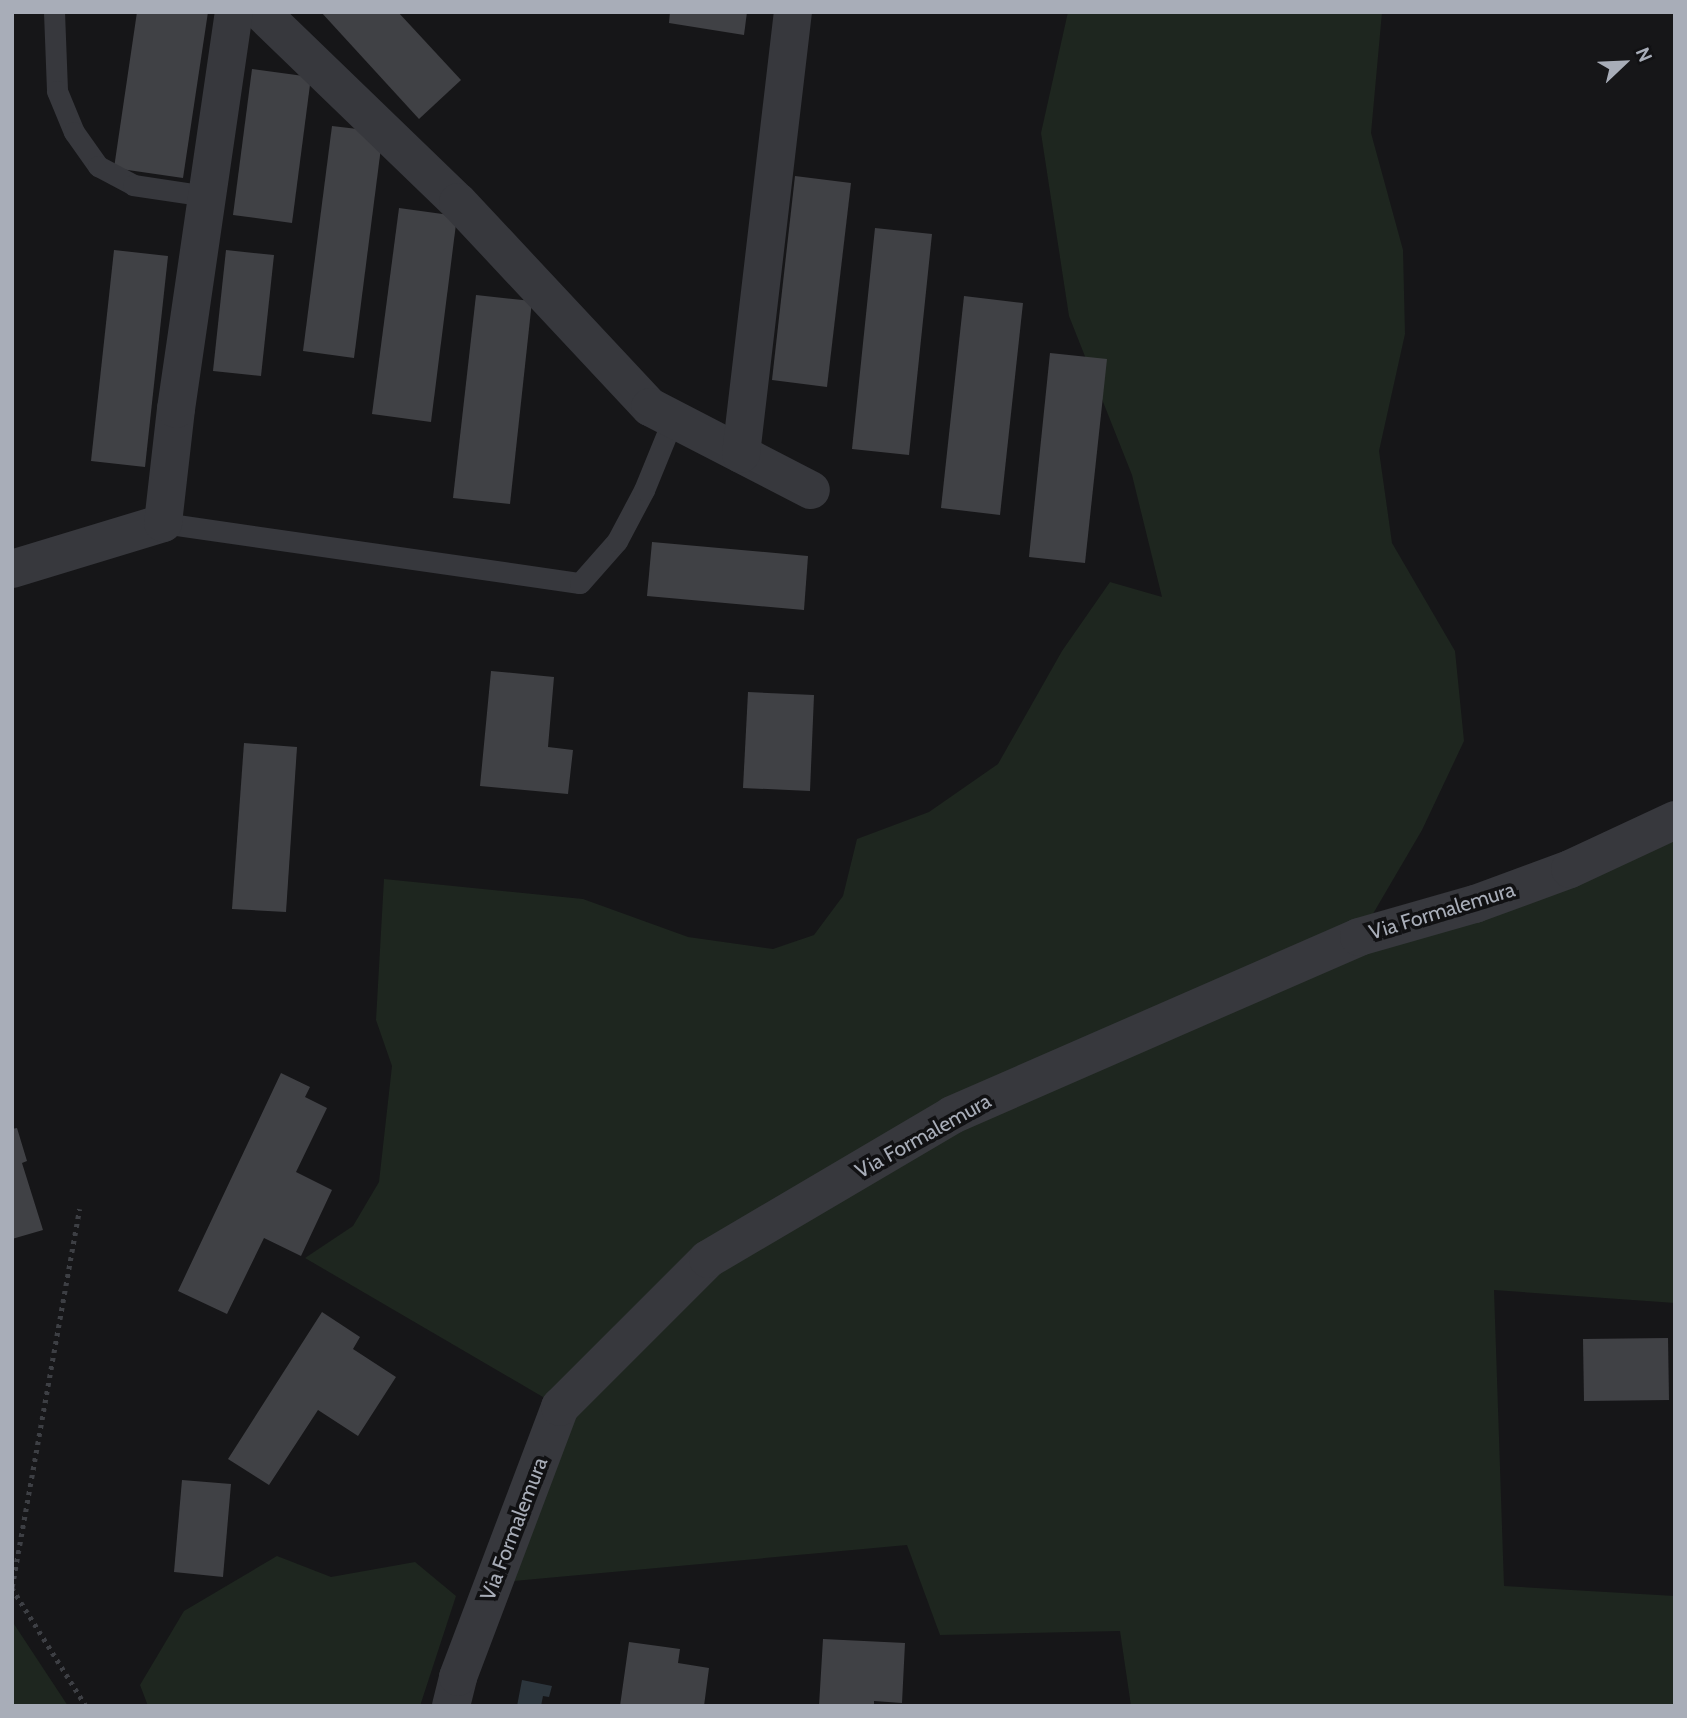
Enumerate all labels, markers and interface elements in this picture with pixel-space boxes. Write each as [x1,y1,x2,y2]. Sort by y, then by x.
north arrow [1589,28,1659,98]
text: N [1631,44,1657,65]
street label: Via Formalemura [1366,877,1518,945]
street label: Via Formalemura [851,1088,995,1184]
street label: Via Formalemura [475,1454,553,1604]

